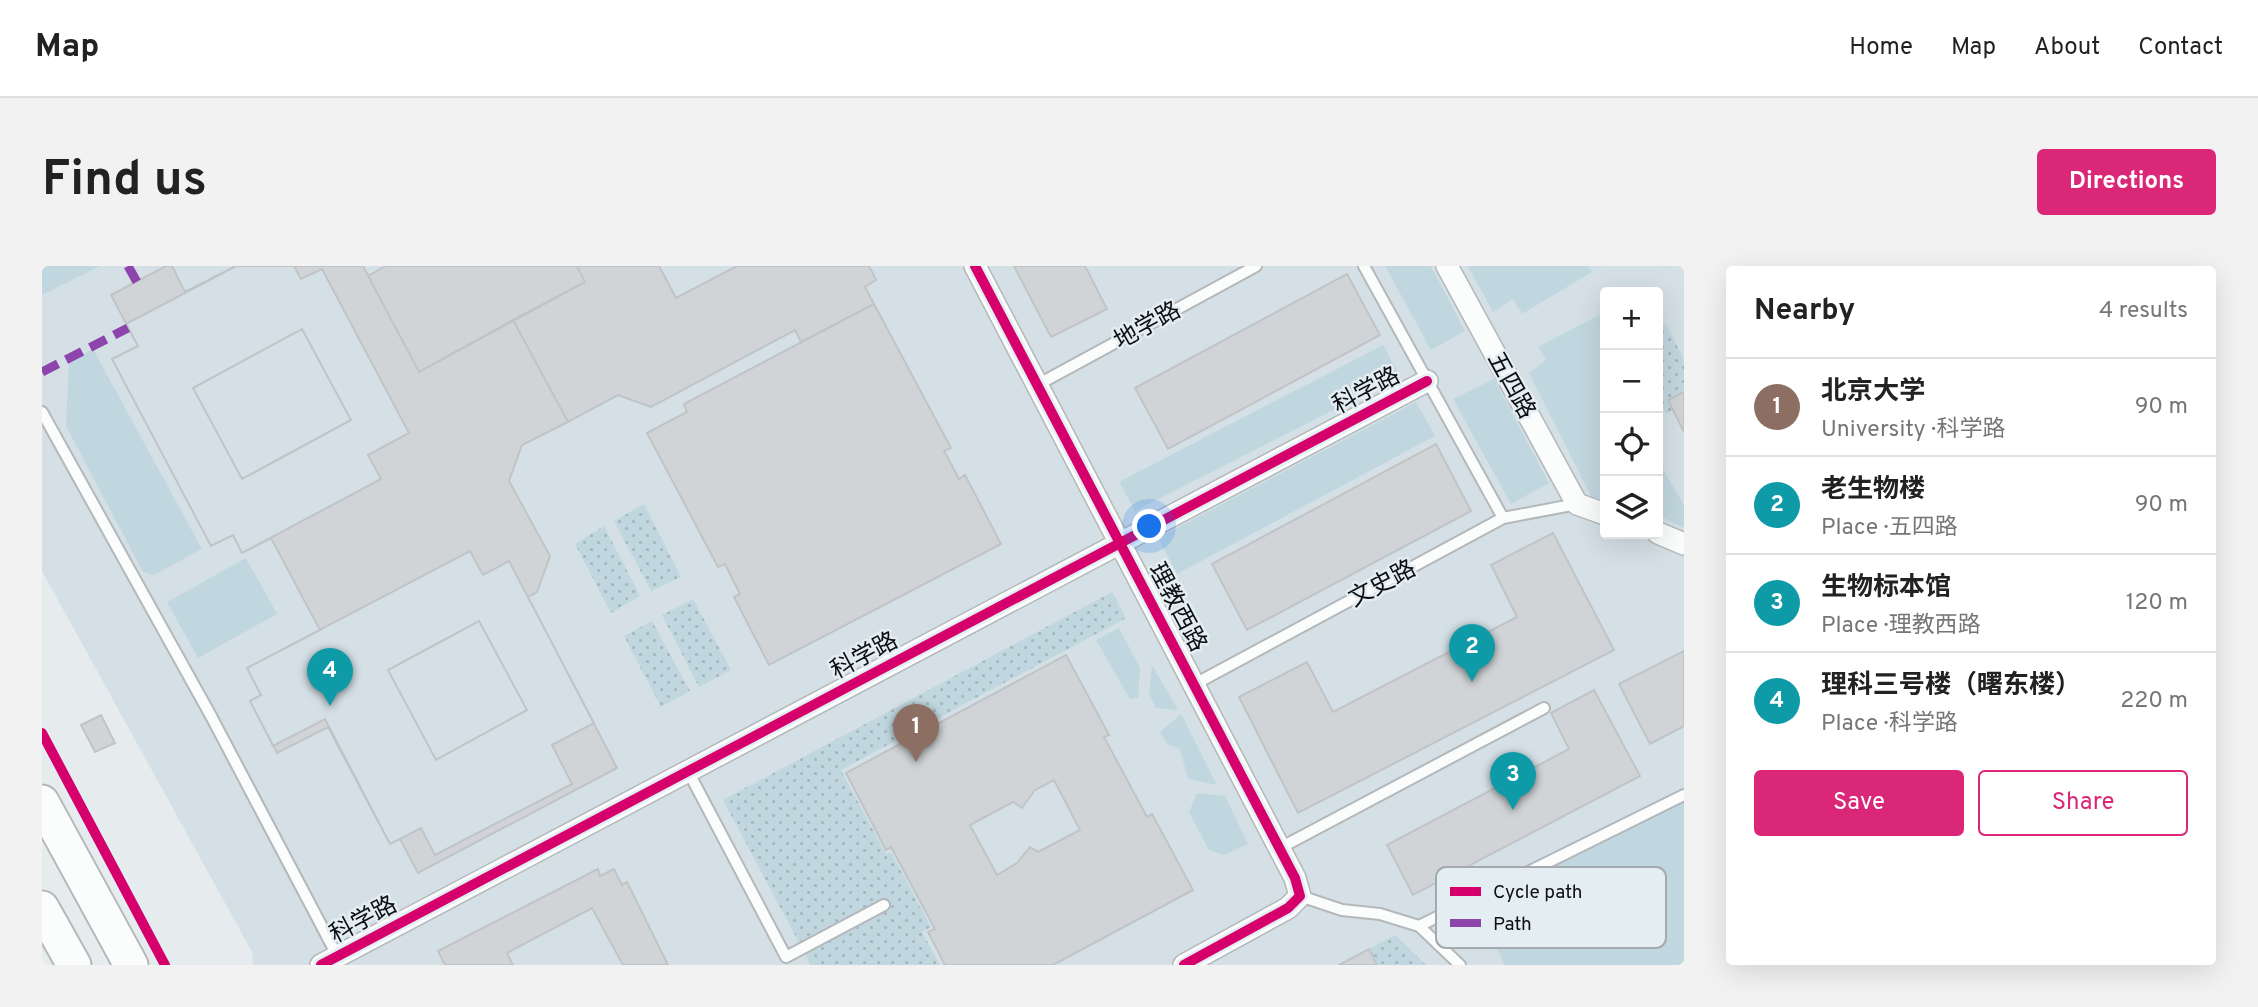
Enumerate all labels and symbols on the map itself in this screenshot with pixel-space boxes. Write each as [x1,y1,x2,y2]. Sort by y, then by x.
street label: 地学路 [1109,296,1187,357]
street label: 五四路 [1480,347,1541,425]
street label: 科学路 [1328,362,1406,422]
your location [1132,509,1166,543]
street label: 文史路 [1344,555,1422,615]
street label: 理教西路 [1140,559,1212,657]
pin: 2 [1449,624,1495,682]
street label: 科学路 [826,627,904,687]
pin: 4 [307,648,353,706]
pin: 1 [893,704,939,762]
pin: 3 [1490,752,1536,810]
legend [1436,867,1666,948]
text: Cycle path [1493,881,1582,905]
street label: 科学路 [325,891,403,951]
text: Path [1493,913,1532,937]

